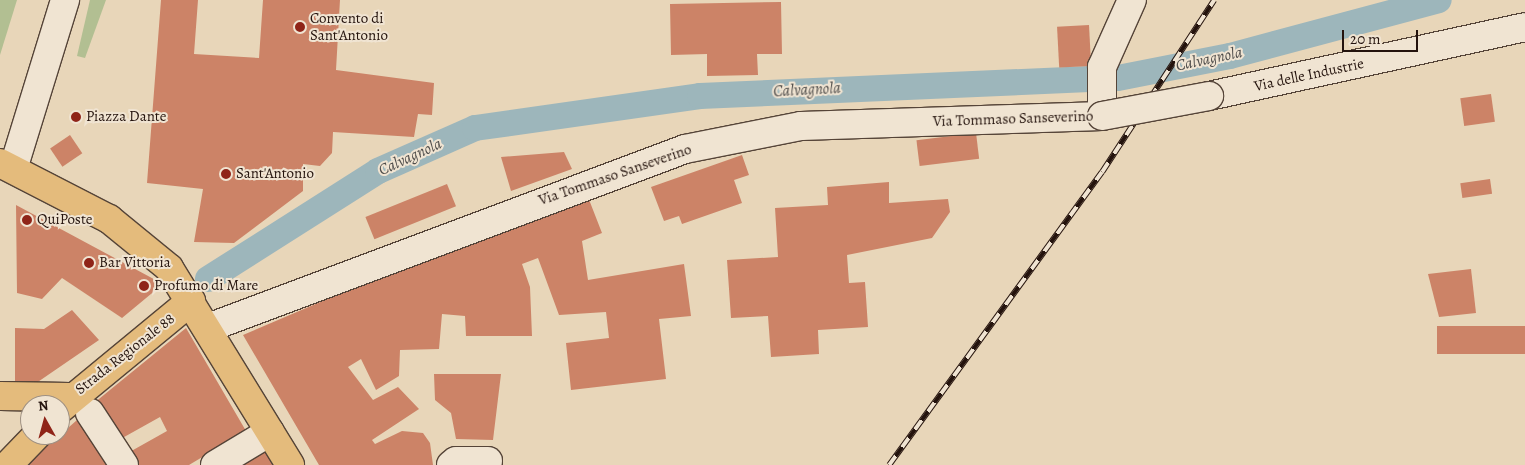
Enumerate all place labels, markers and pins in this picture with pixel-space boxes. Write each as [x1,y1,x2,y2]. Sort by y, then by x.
place label: Convento di Sant'Antonio [310,9,388,44]
marker: Convento di Sant'Antonio [294,21,306,33]
place label: Piazza Dante [86,108,167,126]
marker: Piazza Dante [70,111,82,123]
place label: Sant'Antonio [236,165,314,183]
marker: Sant'Antonio [220,168,232,180]
place label: QuiPoste [37,211,93,229]
marker: QuiPoste [21,214,33,226]
place label: Bar Vittoria [99,254,171,272]
marker: Bar Vittoria [83,257,95,269]
place label: Profumo di Mare [154,277,258,295]
marker: Profumo di Mare [138,280,150,292]

